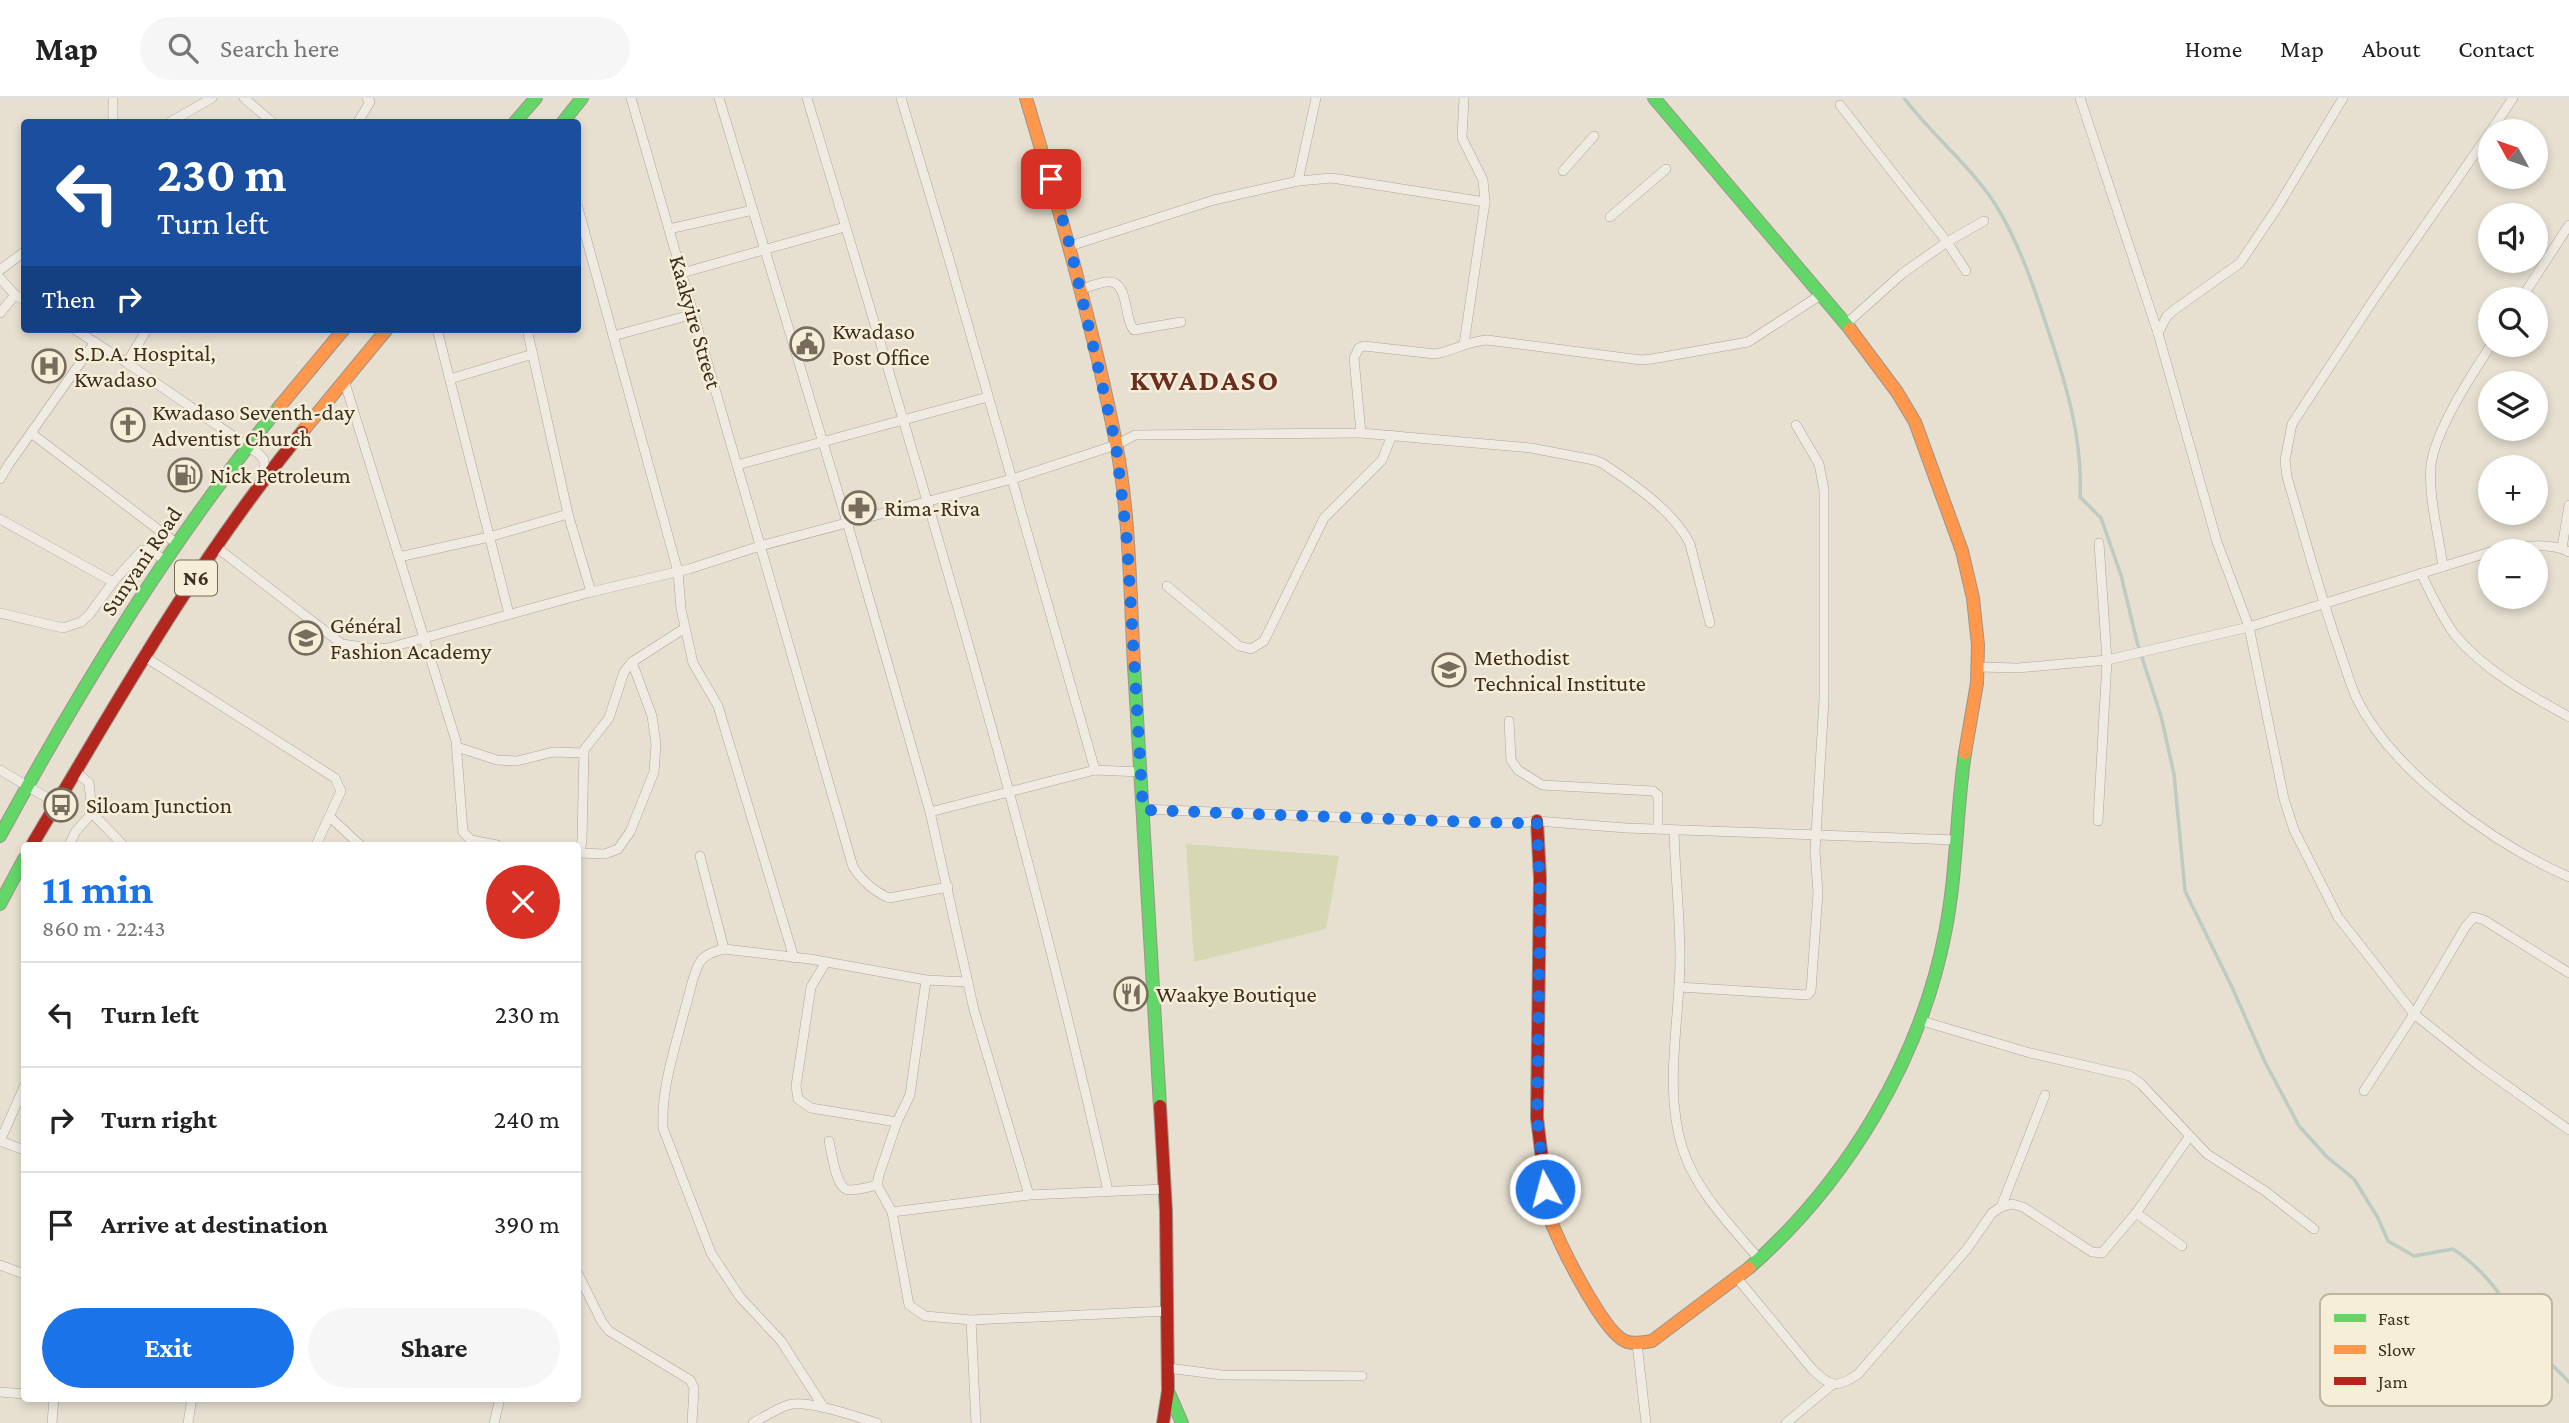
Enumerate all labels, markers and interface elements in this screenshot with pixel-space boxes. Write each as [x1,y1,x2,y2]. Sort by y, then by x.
search box [140,17,630,80]
icon: search [164,29,202,67]
text: Map [35,30,98,67]
text: Search here [220,34,339,63]
text: Home [2185,35,2242,62]
text: Map [2280,35,2324,62]
text: About [2362,35,2420,62]
text: Contact [2458,35,2534,62]
north arrow [2478,119,2548,189]
map controls [2478,119,2548,609]
icon: left [42,147,133,238]
text: 230 m [157,147,287,202]
pin [1021,149,1081,209]
icon: arrive [1032,160,1070,198]
button: sound [2478,203,2548,273]
text: Turn left [157,205,268,241]
street label: Kaakyire Street [665,252,728,392]
icon: right [110,280,148,318]
text: Then [42,285,96,314]
button: search [2478,287,2548,357]
place label: Kwadaso Post Office [832,318,930,370]
public building icon: Kwadaso Post Office [788,325,826,363]
place label: S.D.A. Hospital, Kwadaso [74,340,216,392]
hospital icon: S.D.A. Hospital, Kwadaso [30,347,68,385]
district label: KWADASO [1130,363,1280,396]
button: layers [2478,371,2548,441]
place label: Kwadaso Seventh-day Adventist Church [152,399,355,451]
church icon: Kwadaso Seventh-day Adventist Church [109,406,147,444]
button: + [2478,455,2548,525]
fuel station icon: Nick Petroleum [166,456,204,494]
place label: Nick Petroleum [210,462,351,488]
pharmacy icon: Rima-Riva [840,489,878,527]
place label: Rima-Riva [884,495,980,521]
street label: Sunyani Road [95,502,187,620]
button: − [2478,539,2548,609]
road number: N6 [175,560,217,596]
place label: Général Fashion Academy [330,612,492,664]
school or university icon: Général Fashion Academy [287,619,325,657]
place label: Methodist Technical Institute [1474,644,1646,696]
school or university icon: Methodist Technical Institute [1430,651,1468,689]
bus stop icon: Siloam Junction [42,786,80,824]
place label: Siloam Junction [86,792,232,818]
text: 11 min [42,865,153,912]
button: close [486,865,560,939]
text: 860 m · 22:43 [42,915,166,941]
restaurant icon: Waakye Boutique [1112,975,1150,1013]
place label: Waakye Boutique [1156,981,1317,1007]
icon: left [42,996,80,1034]
text: Turn left [101,1000,199,1029]
text: 230 m [495,1000,560,1029]
icon: right [42,1101,80,1139]
text: Turn right [101,1105,217,1134]
text: 240 m [494,1105,560,1134]
position arrow [1508,1152,1582,1226]
icon: arrive [42,1206,80,1244]
text: Arrive at destination [101,1210,328,1239]
text: 390 m [494,1210,560,1239]
legend [2320,1294,2552,1406]
button: Exit [42,1308,294,1388]
button: Share [308,1308,560,1388]
text: Fast [2378,1308,2410,1329]
text: Slow [2378,1339,2415,1360]
text: Jam [2376,1371,2408,1392]

